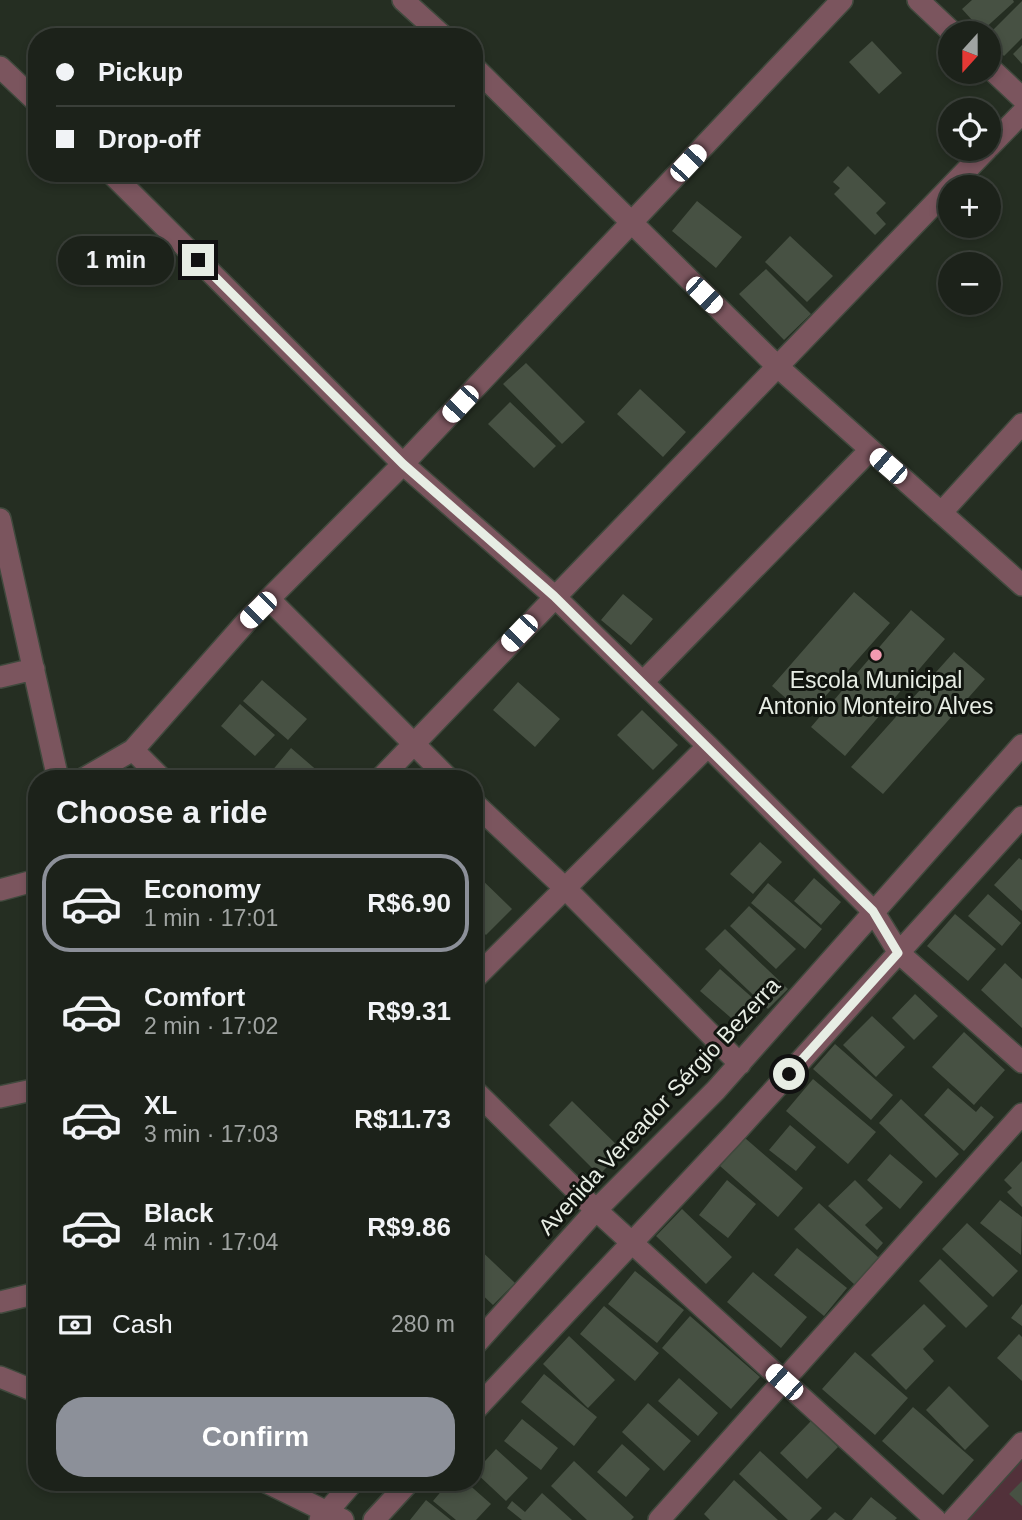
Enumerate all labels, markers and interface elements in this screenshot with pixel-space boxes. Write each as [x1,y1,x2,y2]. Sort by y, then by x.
north arrow [938,21,1001,84]
map controls [938,21,1001,315]
text: Pickup [98,57,183,87]
button: locate [938,98,1001,161]
text: Drop-off [98,124,201,154]
car [666,140,711,186]
button: + [938,175,1001,238]
callout: 1 min [58,236,174,284]
route end [182,244,214,276]
text: 1 min [86,247,146,273]
button: − [938,252,1001,315]
car [682,273,727,317]
car [438,381,483,427]
car [866,444,911,488]
car [236,588,281,632]
car [497,611,542,655]
marker: Escola Municipal Antonio Monteiro Alves [868,647,884,663]
place label: Escola Municipal Antonio Monteiro Alves [758,667,994,719]
text: Choose a ride [56,794,268,830]
icon: car [60,872,123,935]
text: Economy [144,874,261,904]
text: R$6.90 [367,888,451,918]
text: 1 min · 17:01 [144,905,278,931]
street label: Avenida Vereador Sérgio Bezerra [533,972,785,1240]
icon: car [60,980,123,1043]
text: Comfort [144,982,245,1012]
text: R$9.31 [367,996,451,1026]
text: 2 min · 17:02 [144,1013,278,1039]
route start [773,1058,805,1090]
icon: car [60,1088,123,1151]
text: XL [144,1090,177,1120]
text: R$11.73 [354,1104,451,1134]
text: 3 min · 17:03 [144,1121,278,1147]
icon: car [60,1196,123,1259]
text: Black [144,1198,213,1228]
text: R$9.86 [367,1212,451,1242]
text: 4 min · 17:04 [144,1229,278,1255]
icon: cash [56,1306,94,1344]
text: Cash [112,1309,173,1339]
text: 280 m [391,1311,455,1337]
car [762,1360,807,1404]
button: Confirm [56,1397,455,1477]

